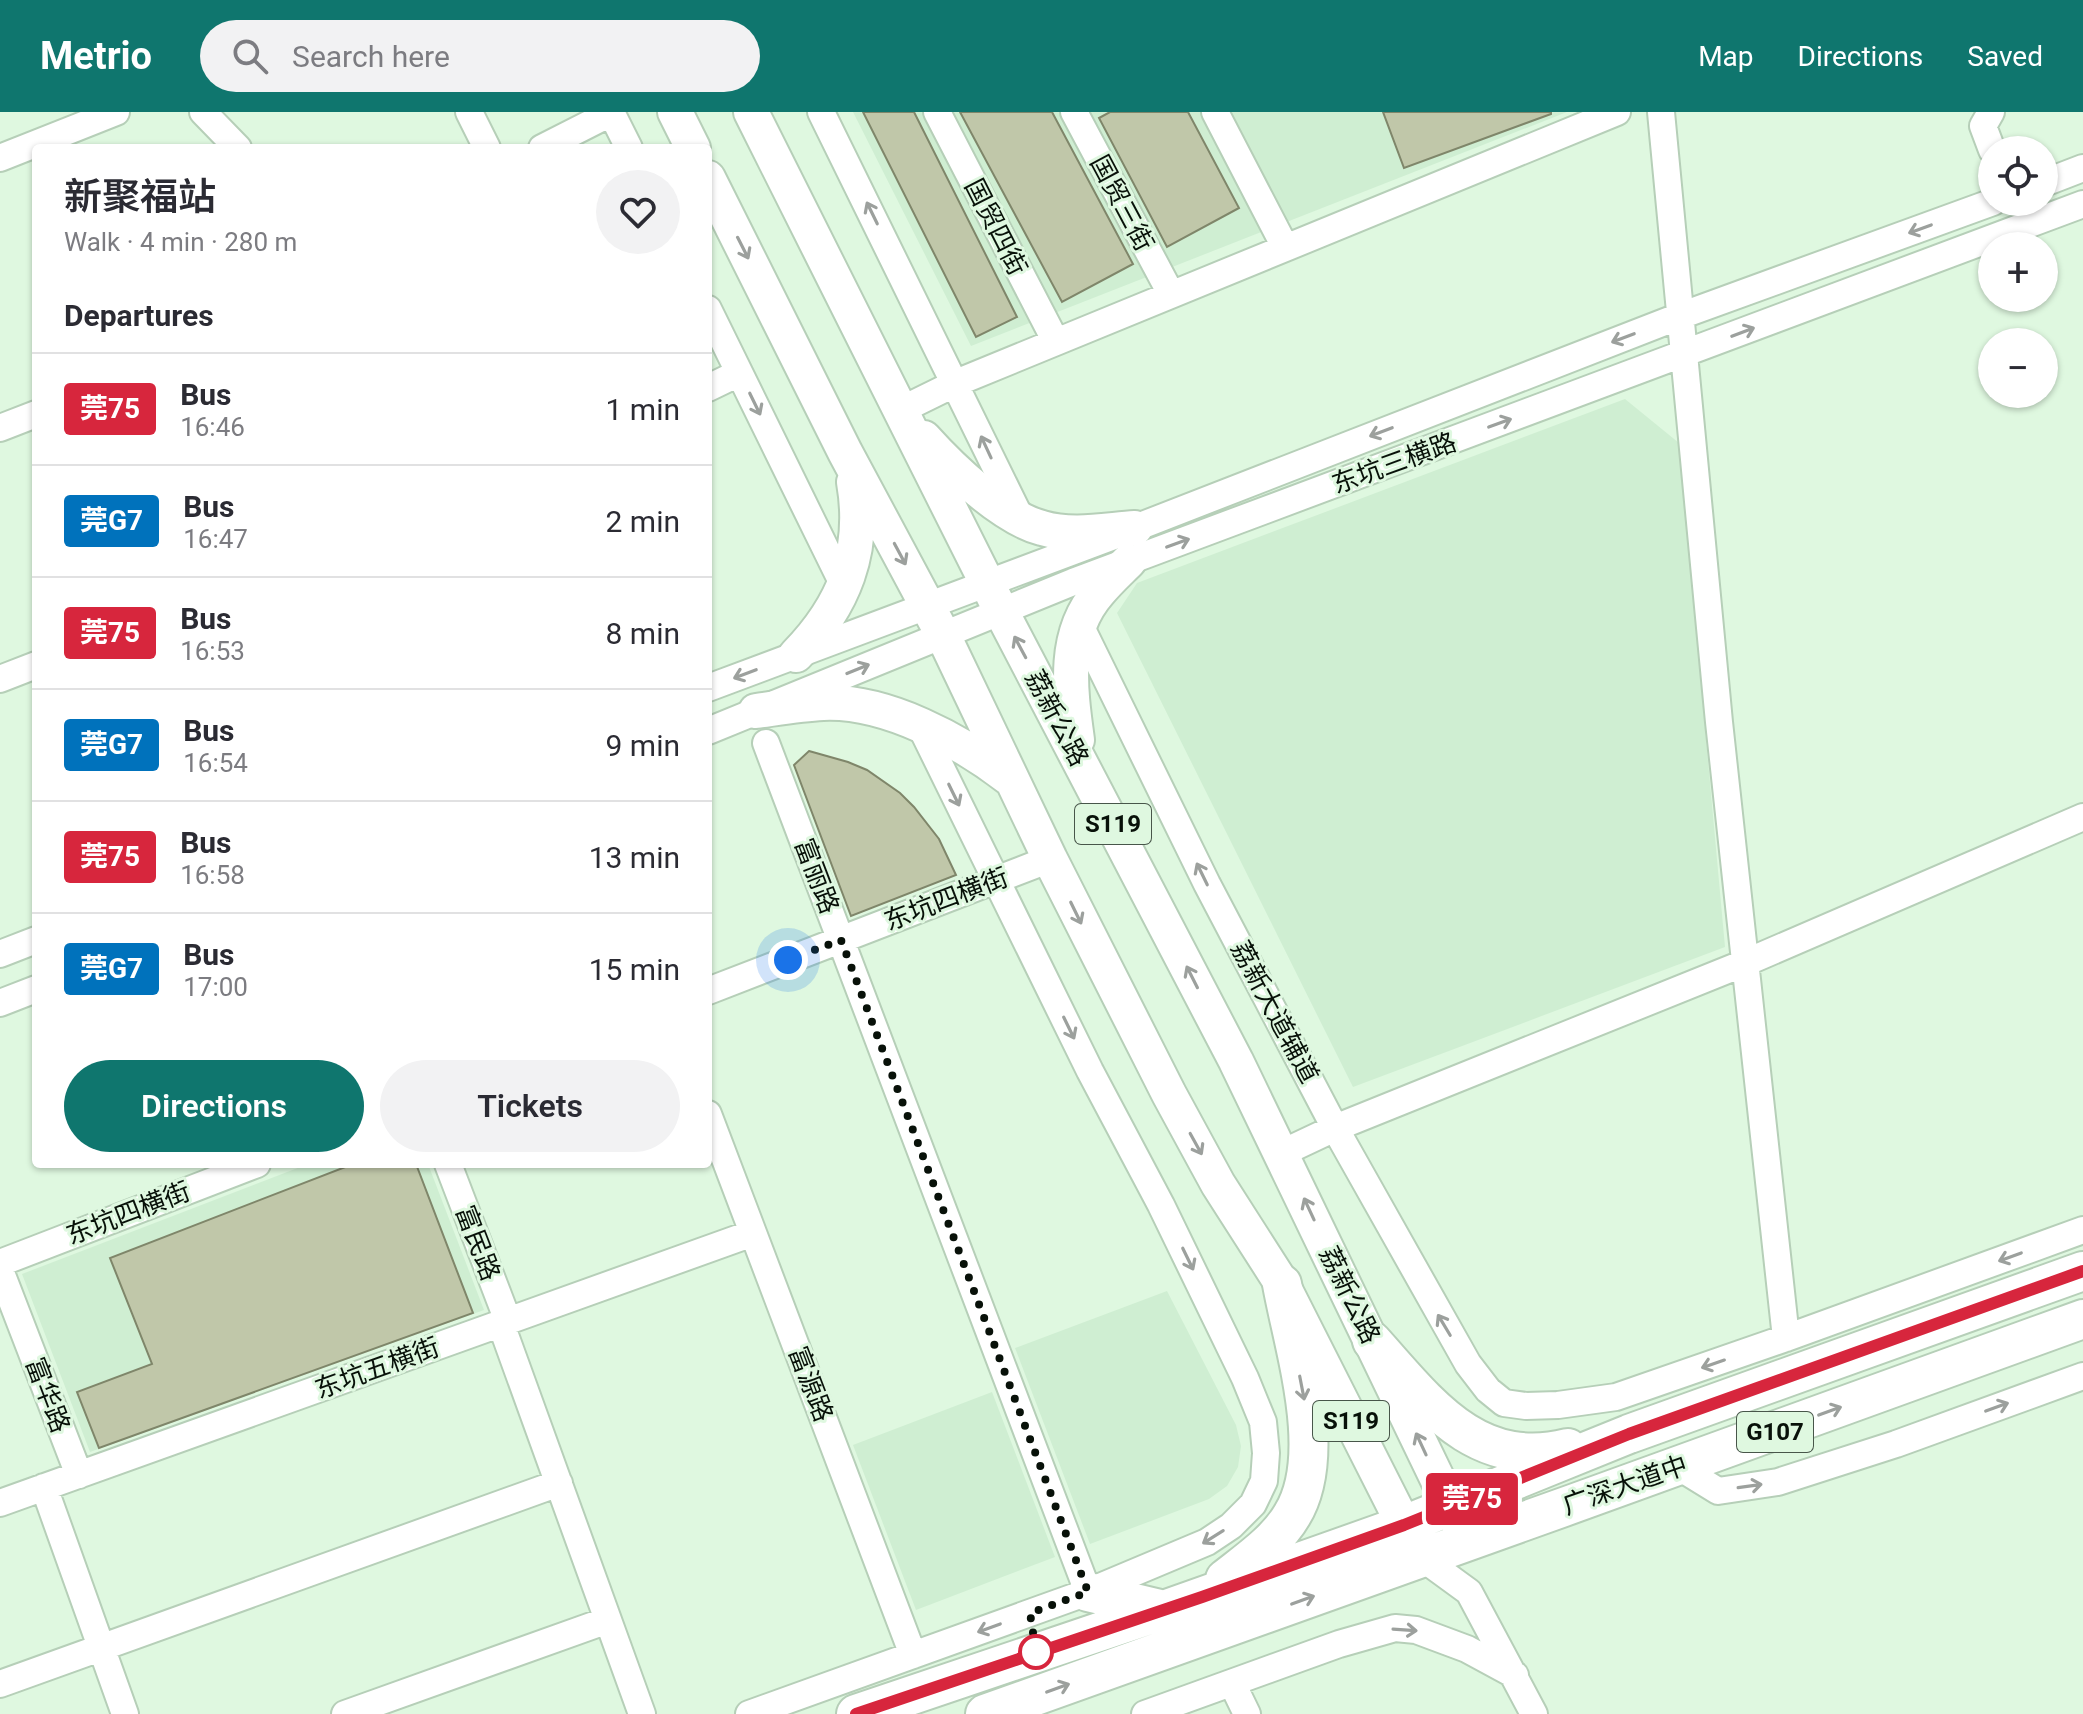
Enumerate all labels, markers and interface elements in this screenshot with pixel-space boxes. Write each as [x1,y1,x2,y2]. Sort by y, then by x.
search box [200,20,760,92]
text: Metrio [40,34,152,78]
icon: search [228,34,272,78]
text: Search here [292,39,450,74]
text: Map [1698,40,1754,73]
text: Directions [1798,40,1923,73]
text: Saved [1967,40,2043,73]
map controls [1978,136,2058,408]
button: locate [1978,136,2058,216]
street label: 国贸三街 [1084,150,1160,256]
button: heart [596,170,680,254]
street label: 国贸四街 [959,174,1033,280]
text: 新聚福站 [64,175,216,219]
one-way arrow [864,201,879,225]
one-way arrow [1908,223,1933,237]
text: Walk · 4 min · 280 m [64,227,297,257]
button: + [1978,232,2058,312]
one-way arrow [736,235,751,259]
text: Departures [64,298,214,333]
one-way arrow [1731,324,1755,338]
button: − [1978,328,2058,408]
one-way arrow [1611,332,1636,346]
text: Bus [180,377,232,412]
text: 莞75 [80,392,140,425]
text: 1 min [606,392,680,427]
one-way arrow [748,392,763,416]
text: 16:46 [180,412,245,442]
one-way arrow [1487,415,1512,429]
one-way arrow [1369,426,1394,440]
street label: 东坑三横路 [1328,427,1460,499]
one-way arrow [978,435,993,459]
text: Bus [183,489,235,524]
text: 莞G7 [80,504,143,537]
text: 2 min [606,504,680,539]
text: 16:47 [183,524,248,554]
one-way arrow [1165,535,1190,549]
one-way arrow [893,542,909,565]
text: Bus [180,601,232,636]
text: 莞75 [80,616,140,649]
text: 8 min [606,616,680,651]
text: 16:53 [180,636,245,666]
one-way arrow [1011,636,1027,660]
one-way arrow [845,661,870,676]
street label: 荔新公路 [1019,665,1095,771]
one-way arrow [733,667,758,682]
text: Bus [183,713,235,748]
text: 莞G7 [80,728,143,761]
text: 9 min [606,728,680,763]
text: 16:54 [183,748,248,778]
one-way arrow [947,782,962,806]
road number: S119 [1075,804,1151,844]
text: Bus [180,825,232,860]
street label: 富丽路 [789,834,845,918]
text: 莞75 [80,840,140,873]
text: 13 min [589,840,680,875]
text: 16:58 [180,860,245,890]
street label: 东坑四横街 [880,862,1012,936]
one-way arrow [1194,863,1210,887]
one-way arrow [1069,900,1085,924]
street label: 荔新大道辅道 [1225,936,1325,1088]
text: Bus [183,937,235,972]
your location [768,940,808,980]
text: 莞G7 [80,952,143,985]
text: 15 min [589,952,680,987]
one-way arrow [1184,965,1200,989]
text: 17:00 [183,972,248,1002]
one-way arrow [1062,1015,1077,1039]
button: Directions [64,1060,364,1152]
button: Tickets [380,1060,680,1152]
one-way arrow [1189,1131,1204,1155]
street label: 东坑四横街 [62,1176,194,1250]
one-way arrow [1301,1198,1316,1222]
street label: 富民路 [450,1201,506,1285]
street label: 荔新公路 [1314,1242,1386,1348]
one-way arrow [1181,1247,1196,1271]
one-way arrow [1998,1251,2023,1265]
one-way arrow [1436,1314,1452,1337]
street label: 东坑五横街 [311,1332,443,1404]
street label: 富源路 [783,1342,839,1426]
street label: 富华路 [20,1353,76,1437]
one-way arrow [1701,1358,1725,1372]
one-way arrow [1295,1375,1310,1401]
one-way arrow [1984,1399,2009,1413]
road number: S119 [1313,1401,1389,1441]
one-way arrow [1818,1403,1843,1418]
road number: G107 [1737,1412,1813,1452]
one-way arrow [1413,1432,1428,1456]
street label: 广深大道中 [1559,1450,1691,1520]
line badge: 莞75 [1426,1473,1518,1525]
one-way arrow [1737,1478,1762,1493]
text: 莞75 [1442,1482,1502,1515]
one-way arrow [1202,1530,1225,1546]
one-way arrow [1290,1592,1314,1606]
one-way arrow [977,1622,1001,1636]
one-way arrow [1391,1623,1418,1638]
unlabelled marker [1019,1635,1053,1669]
one-way arrow [1045,1679,1070,1694]

